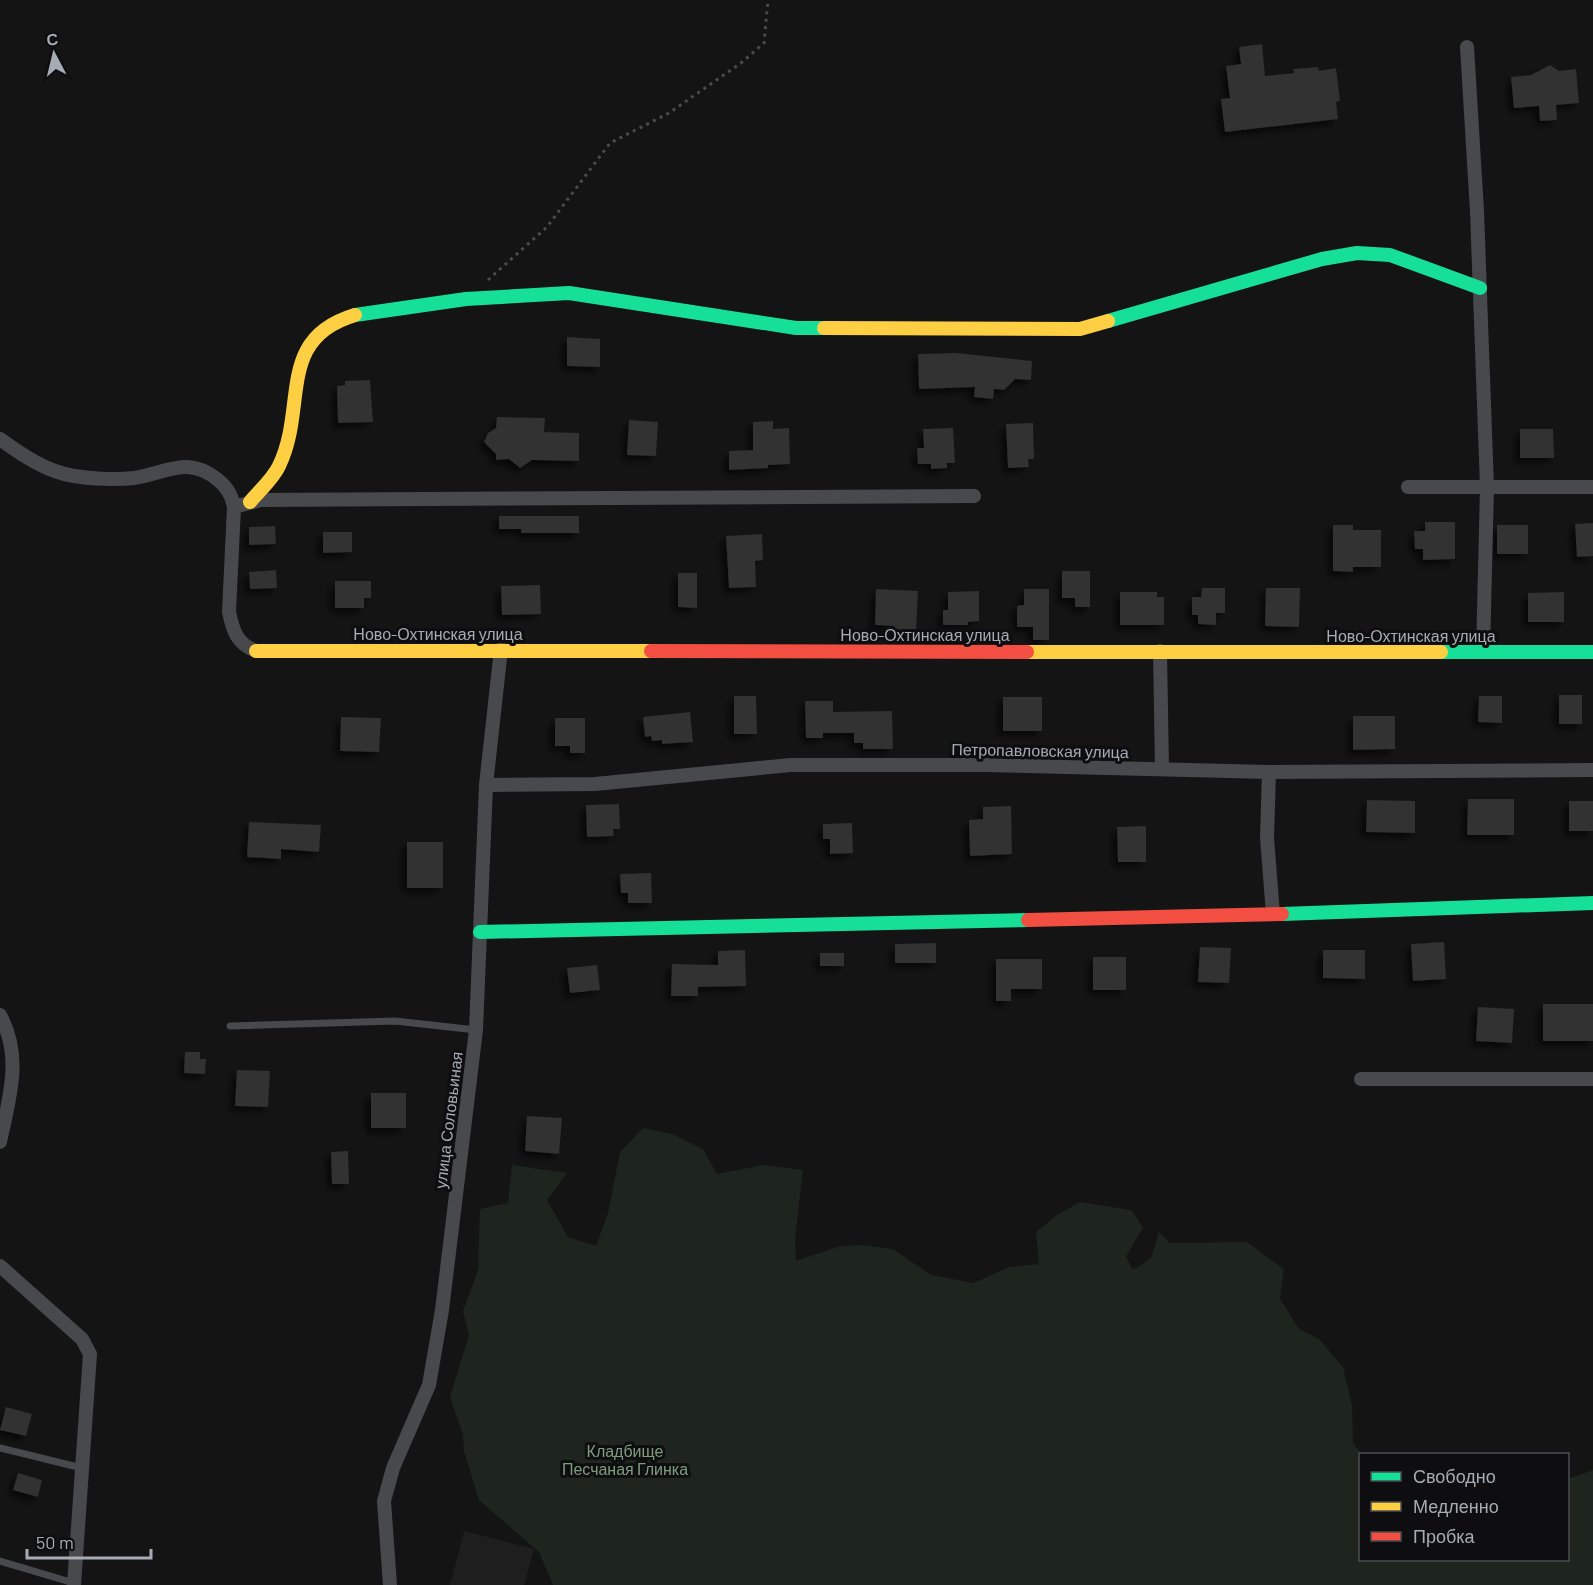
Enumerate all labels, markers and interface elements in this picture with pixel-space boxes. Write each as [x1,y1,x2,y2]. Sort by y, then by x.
north arrow [24,24,84,84]
text: С [45,28,59,49]
street label: Ново-Охтинская улица [353,624,523,643]
street label: Ново-Охтинская улица [840,625,1010,644]
street label: Ново-Охтинская улица [1326,626,1496,645]
street label: Петропавловская улица [951,739,1129,761]
street label: улица Соловьиная [430,1050,466,1190]
park label: Кладбище Песчаная Глинка [562,1441,688,1478]
legend [1359,1453,1569,1561]
text: Свободно [1413,1465,1496,1487]
text: Медленно [1413,1495,1499,1517]
scale bar [27,1522,152,1560]
text: Пробка [1413,1525,1476,1547]
text: 50 m [36,1531,74,1553]

